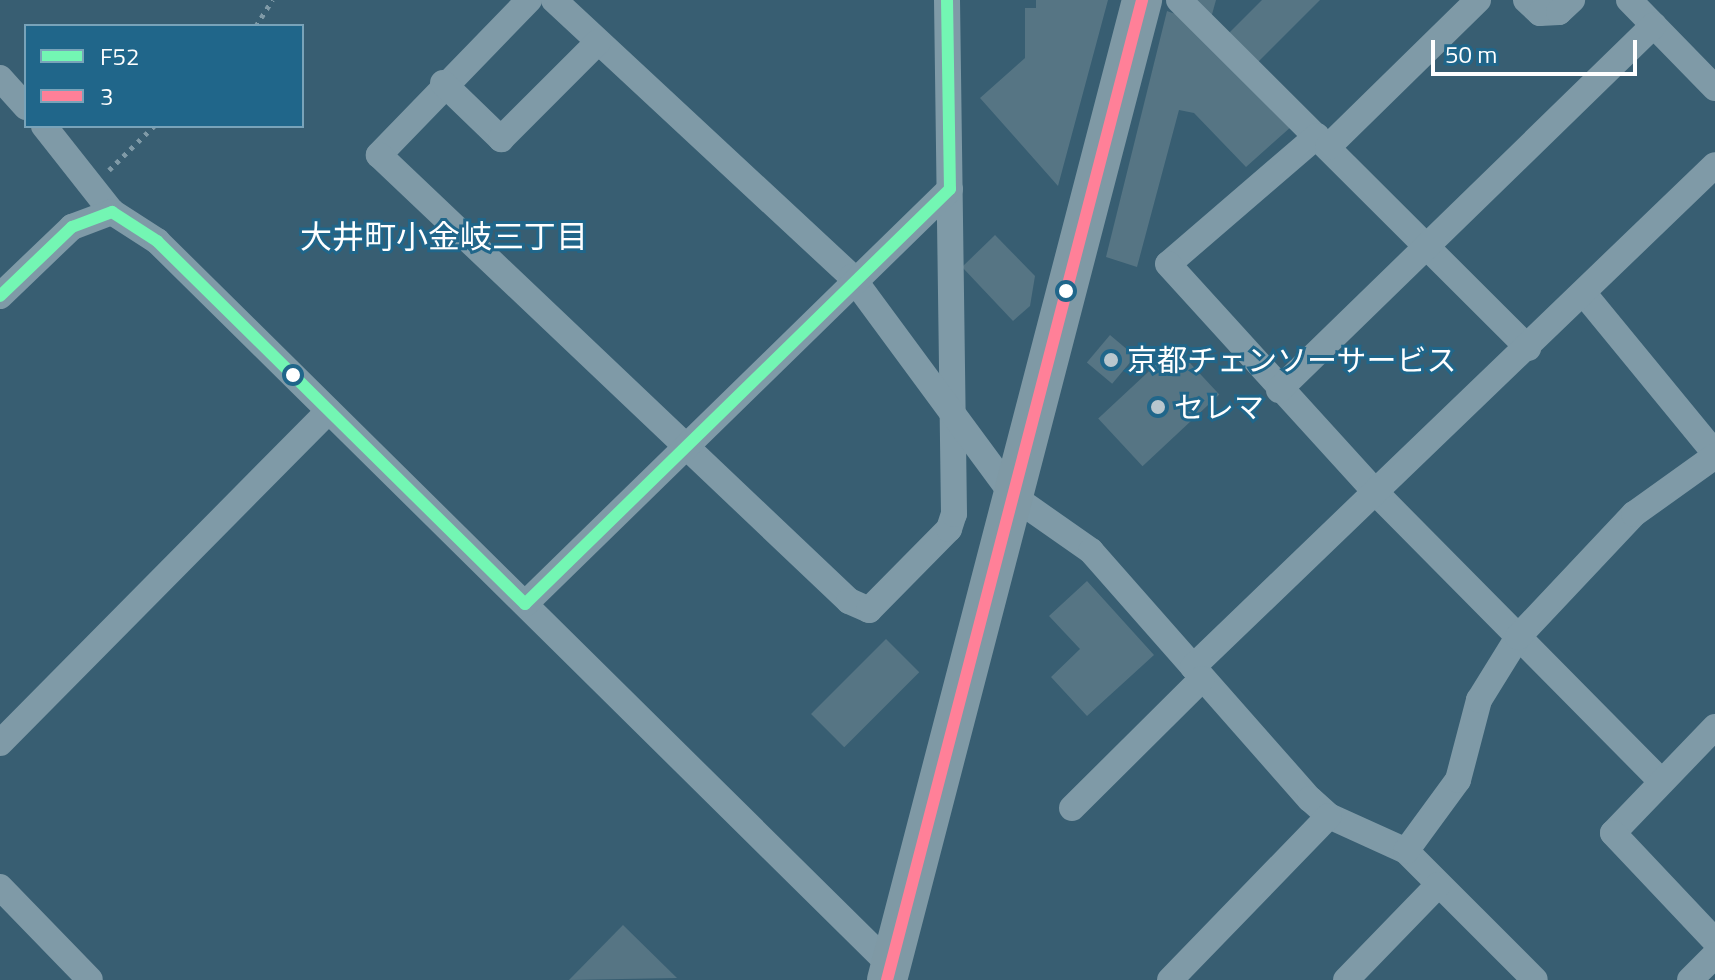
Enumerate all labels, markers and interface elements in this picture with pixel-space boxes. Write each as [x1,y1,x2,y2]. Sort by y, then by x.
legend [24,24,304,128]
scale bar [1435,24,1641,74]
text: 50 m [1445,36,1497,72]
text: F52 [100,38,140,74]
text: 3 [100,78,113,114]
district label: 大井町小金岐三丁目 [300,217,588,255]
unlabelled marker [1058,283,1074,299]
place label: 京都チェンソーサービス [1127,342,1457,378]
marker: 京都チェンソーサービス [1102,351,1120,369]
unlabelled marker [285,367,301,383]
place label: セレマ [1174,389,1264,425]
marker: セレマ [1149,398,1167,416]

